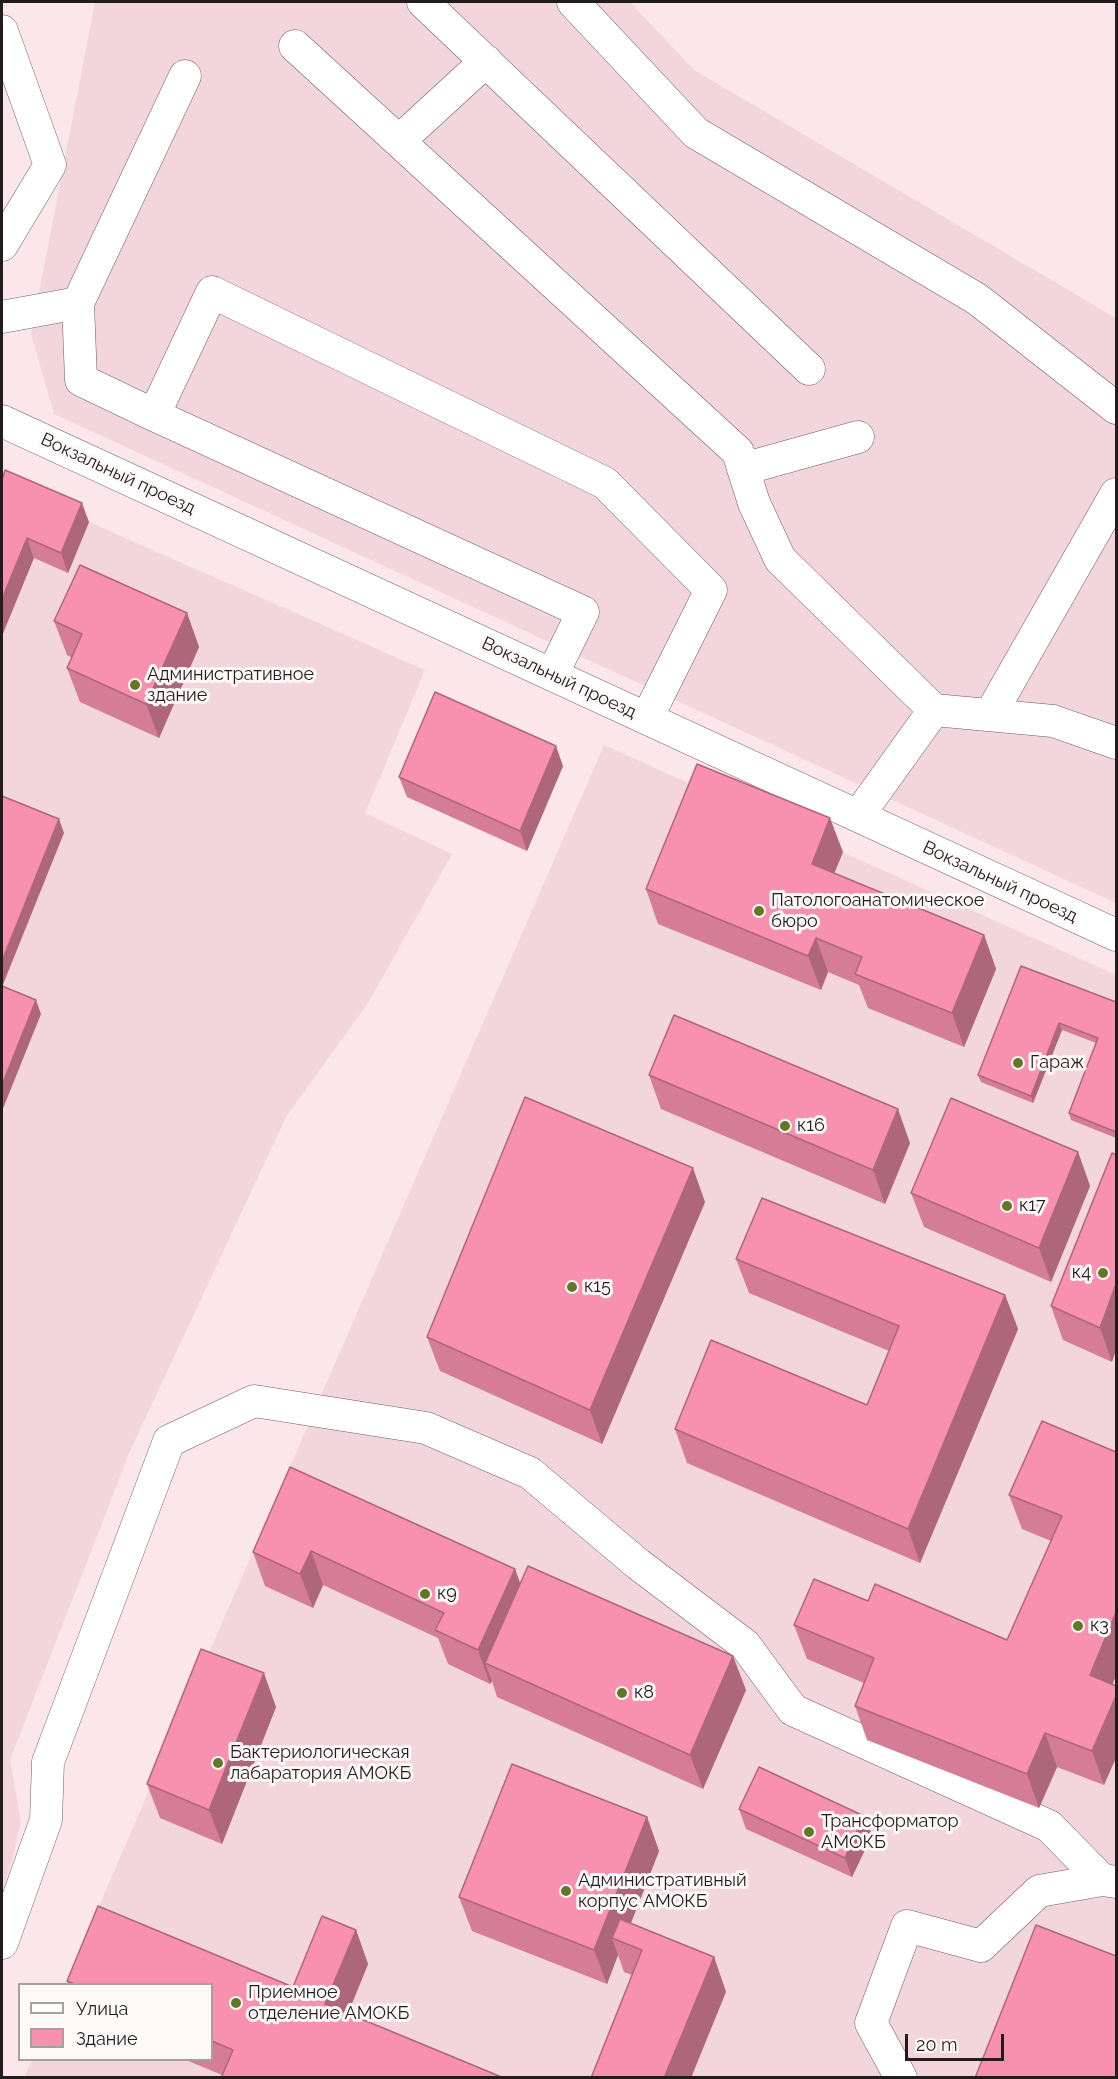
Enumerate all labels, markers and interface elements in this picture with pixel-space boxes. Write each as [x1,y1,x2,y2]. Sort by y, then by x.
street label: Вокзальный проезд [37,429,199,519]
street label: Вокзальный проезд [478,633,640,723]
place label: Административное здание [147,664,314,706]
marker: Административное здание [128,678,142,692]
street label: Вокзальный проезд [919,837,1081,927]
place label: Патологоанатомическое бюро [771,890,984,932]
marker: Патологоанатомическое бюро [752,904,766,918]
place label: Гараж [1030,1052,1084,1074]
marker: Гараж [1011,1056,1025,1070]
place label: к16 [797,1115,825,1137]
marker: к16 [778,1119,792,1133]
place label: к17 [1019,1195,1046,1217]
marker: к17 [1000,1199,1014,1213]
place label: к4 [1072,1262,1091,1284]
marker: к4 [1096,1266,1110,1280]
place label: к15 [584,1276,611,1298]
marker: к15 [565,1280,579,1294]
place label: к9 [437,1583,457,1605]
marker: к9 [418,1587,432,1601]
place label: к3 [1090,1615,1109,1637]
marker: к3 [1071,1619,1085,1633]
place label: к8 [634,1682,654,1704]
marker: к8 [615,1686,629,1700]
place label: Бактериологическая лабаратория АМОКБ [230,1742,411,1784]
marker: Бактериологическая лабаратория АМОКБ [211,1756,225,1770]
place label: Трансформатор АМОКБ [821,1811,959,1854]
marker: Трансформатор АМОКБ [802,1825,816,1839]
place label: Административный корпус АМОКБ [578,1870,747,1912]
marker: Административный корпус АМОКБ [559,1884,573,1898]
place label: Приемное отделение АМОКБ [248,1982,409,2024]
legend [18,1983,213,2061]
marker: Приемное отделение АМОКБ [229,1996,243,2010]
text: Улица [76,1998,128,2019]
scale bar [908,2022,1007,2060]
text: Здание [76,2028,138,2049]
text: 20 m [916,2034,958,2055]

